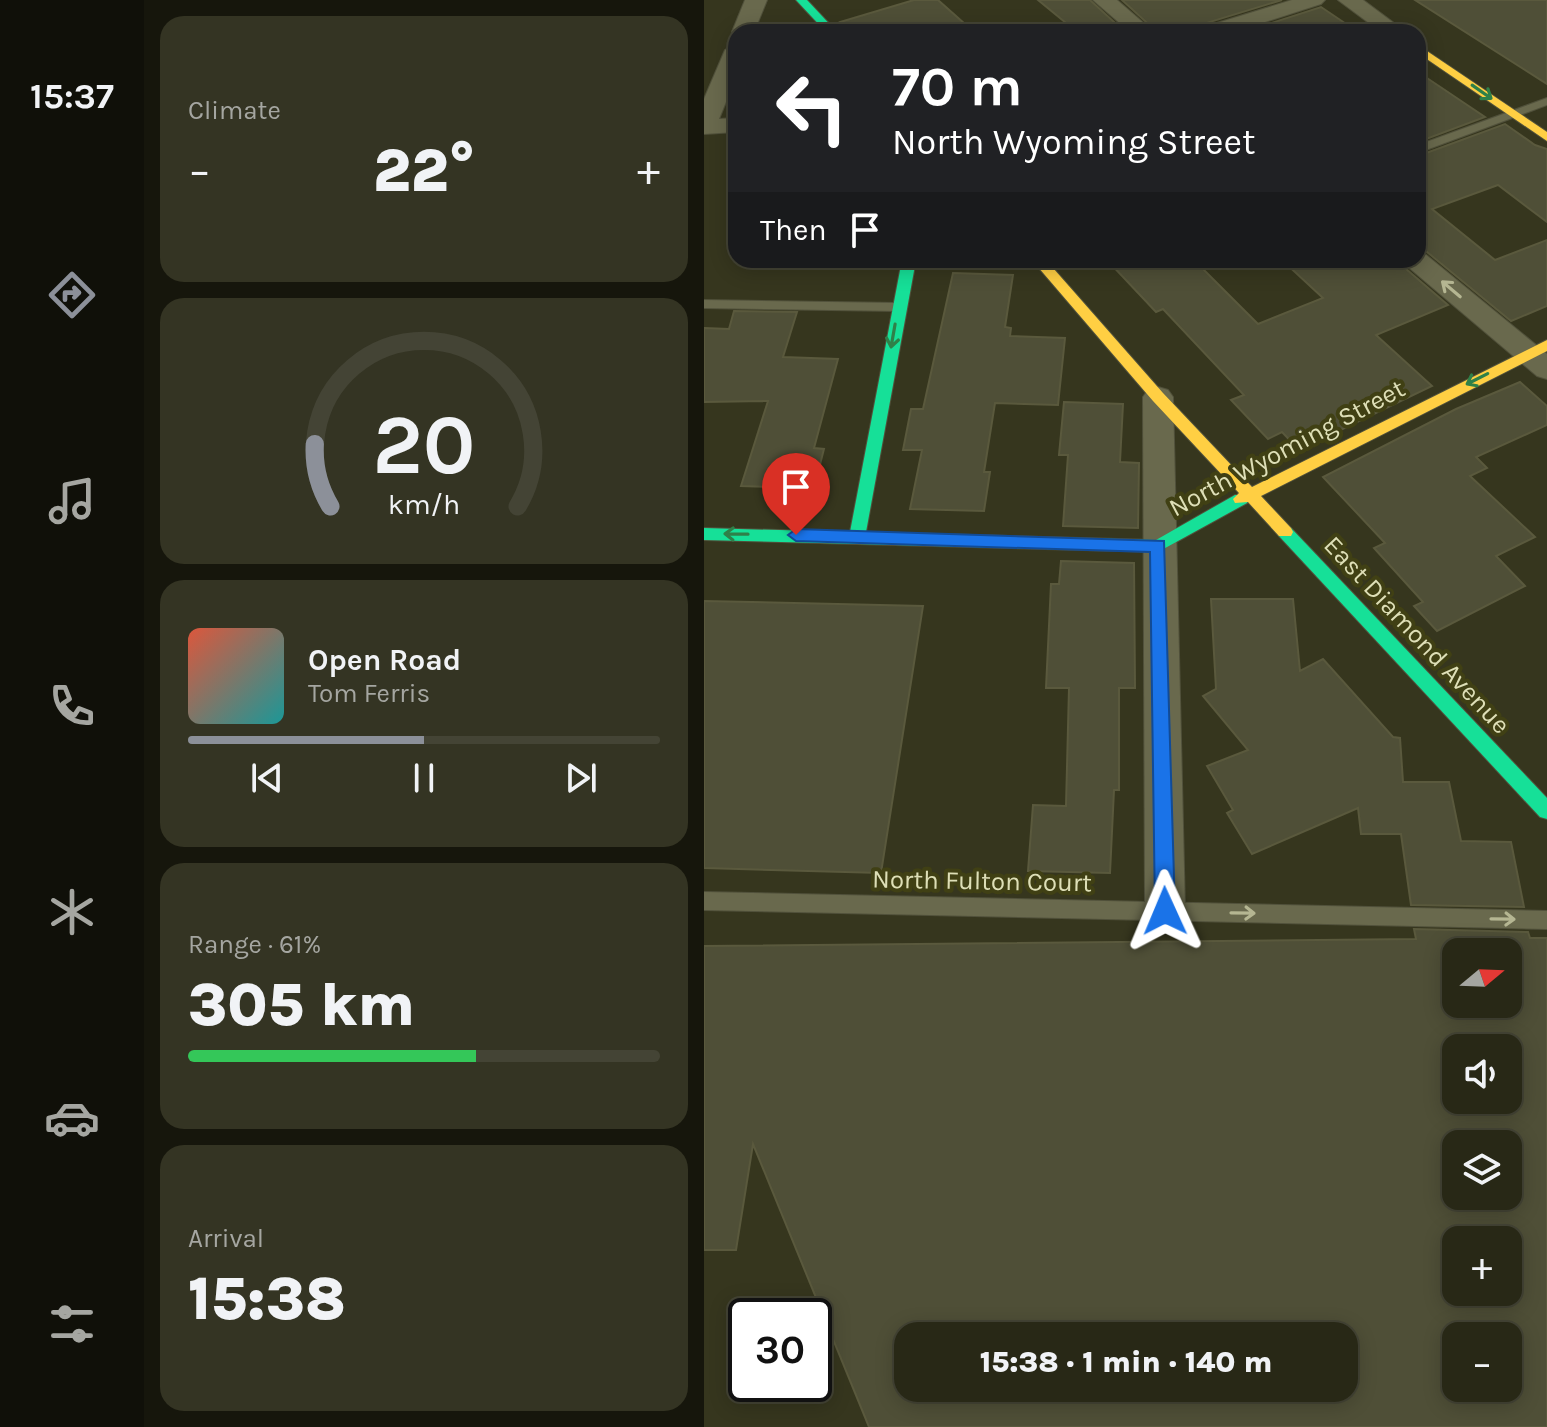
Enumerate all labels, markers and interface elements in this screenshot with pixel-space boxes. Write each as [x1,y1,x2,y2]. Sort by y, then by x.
text: 70 m [892,54,1023,119]
icon: left [760,56,864,160]
text: 15:37 [30,75,114,117]
one-way arrow [1471,84,1493,100]
text: Climate [188,95,281,126]
text: North Wyoming Street [892,121,1256,163]
text: 22° [373,136,475,206]
text: − [188,145,211,196]
text: + [637,145,660,196]
icon: arrive [843,208,887,252]
text: Then [760,212,827,248]
icon: directions [44,267,100,323]
one-way arrow [1441,280,1462,298]
one-way arrow [884,323,899,349]
one-way arrow [1465,372,1489,388]
street label: North Wyoming Street [1164,373,1410,523]
text: 20 [373,397,475,494]
pin [762,453,830,535]
icon: arrive [774,465,818,509]
icon: music [44,473,100,529]
text: km/h [388,488,460,521]
one-way arrow [723,526,750,542]
street label: East Diamond Avenue [1317,530,1517,740]
text: Open Road [308,642,461,678]
icon: phone [44,678,100,734]
text: Tom Ferris [308,678,430,709]
icon: previous [245,756,289,800]
icon: pause [402,756,446,800]
icon: next [559,756,603,800]
street label: North Fulton Court [872,864,1092,898]
position arrow [1123,869,1207,953]
icon: climate [44,884,100,940]
one-way arrow [1229,905,1256,921]
one-way arrow [1489,911,1516,927]
text: Range · 61% [188,929,321,960]
north arrow [1442,938,1522,1018]
map controls [1442,938,1522,1402]
text: 305 km [188,970,415,1040]
button: sound [1442,1034,1522,1114]
icon: car [44,1090,100,1146]
button: layers [1442,1130,1522,1210]
text: Arrival [188,1223,264,1254]
button: + [1442,1226,1522,1306]
text: 15:38 [188,1264,346,1334]
icon: filters [44,1296,100,1352]
speed limit sign: 30 [728,1298,832,1402]
button: − [1442,1322,1522,1402]
text: 15:38 · 1 min · 140 m [980,1344,1272,1380]

